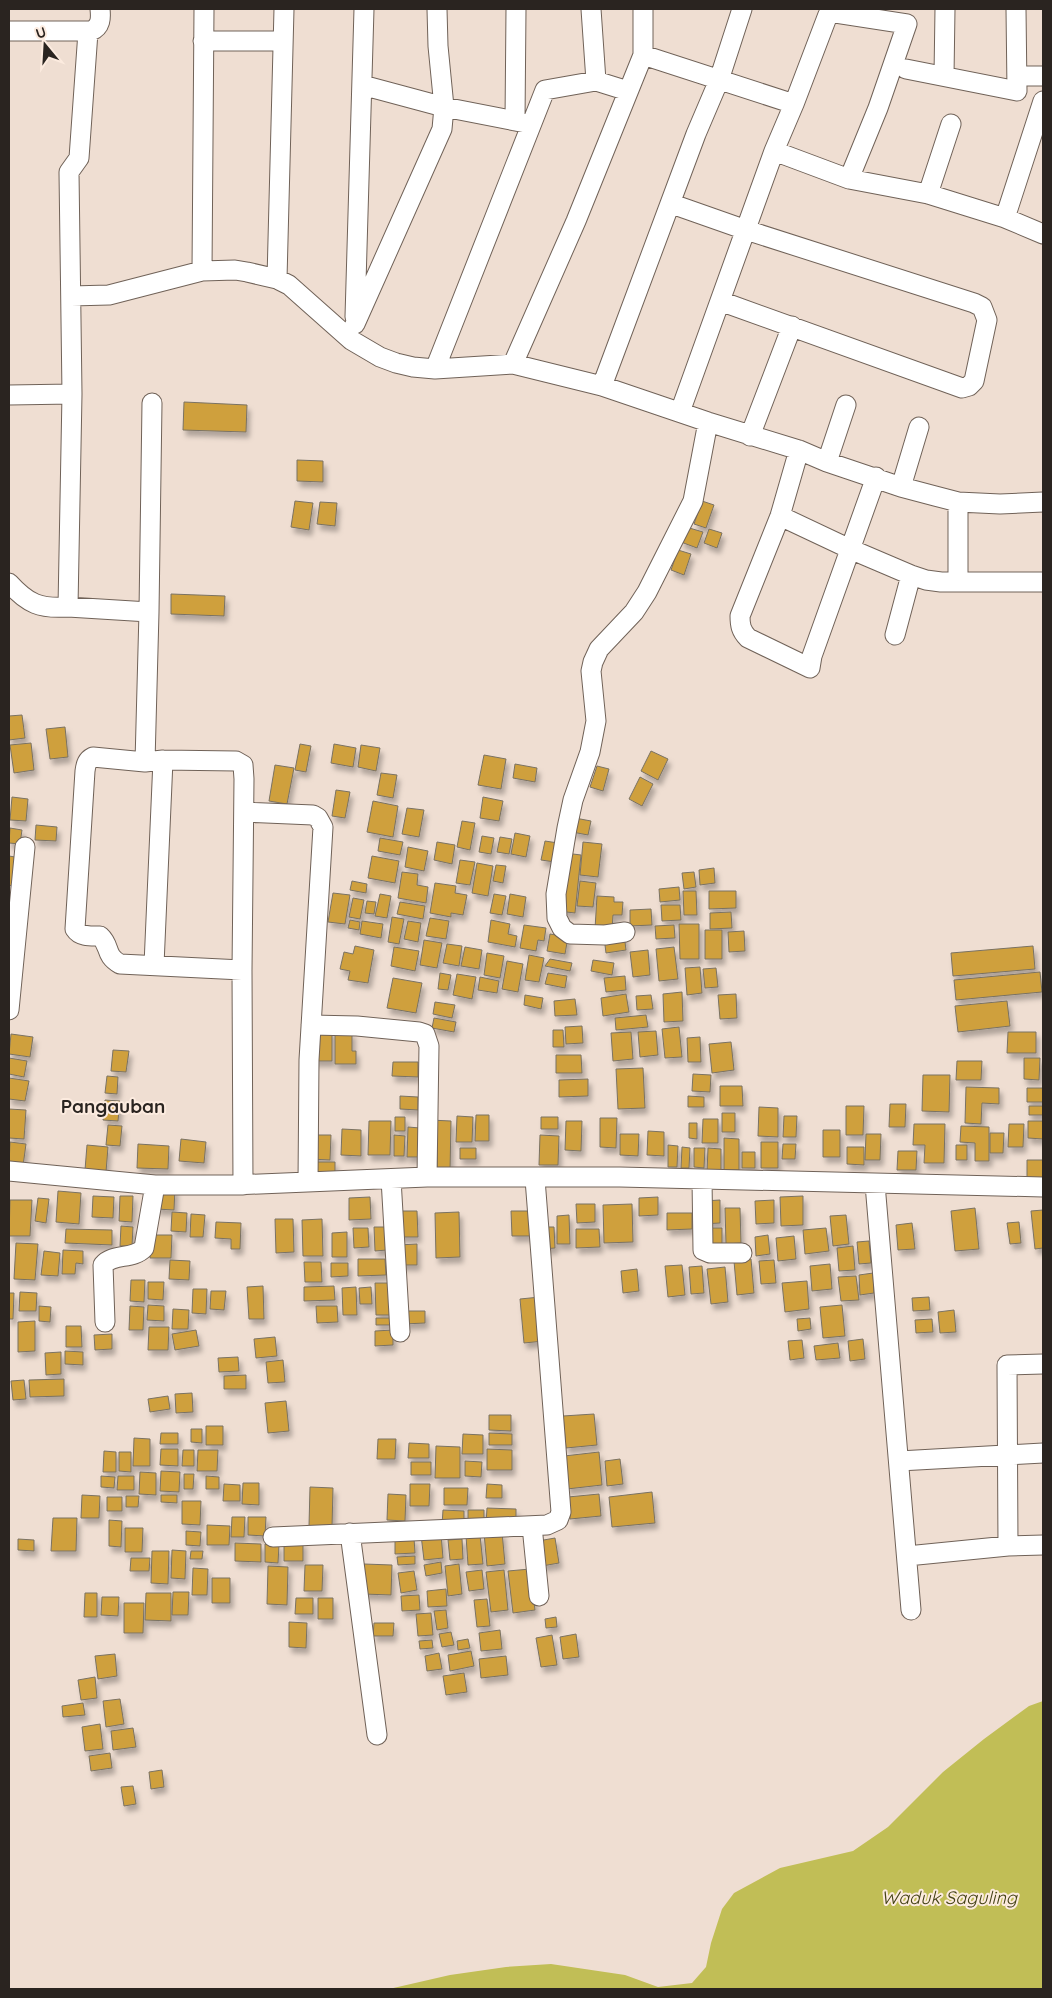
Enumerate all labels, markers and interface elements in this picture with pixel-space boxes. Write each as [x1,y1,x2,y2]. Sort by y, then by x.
north arrow [20,20,70,70]
text: U [34,23,48,43]
district label: Pangauban [61,1094,165,1118]
water label: Waduk Saguling [881,1886,1019,1909]

